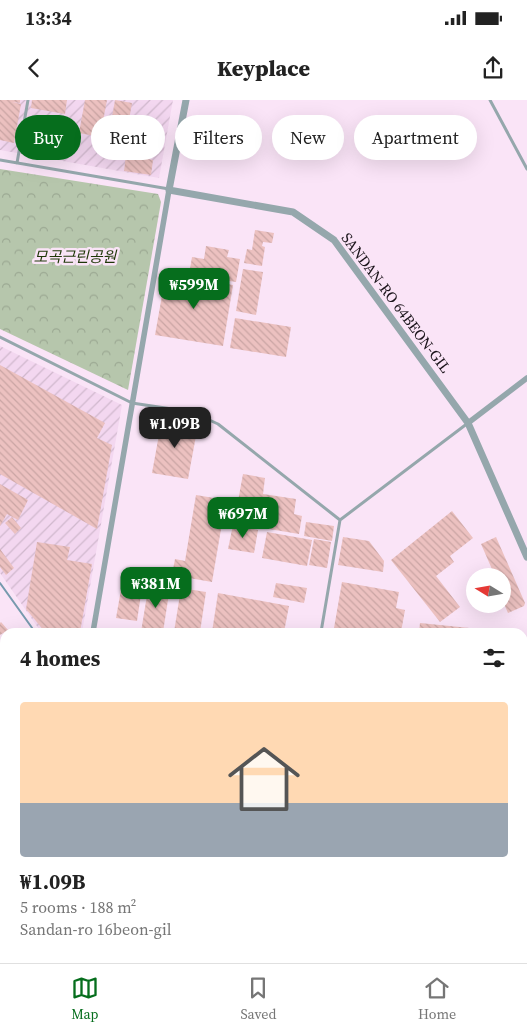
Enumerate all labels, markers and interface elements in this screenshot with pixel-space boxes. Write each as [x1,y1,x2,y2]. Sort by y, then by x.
text: 13:34 [25,5,72,31]
text: Keyplace [217,53,310,83]
icon: back [20,54,48,82]
icon: share [479,54,507,82]
chip: Buy [15,115,81,160]
chip: Rent [91,115,165,160]
chip: Filters [175,115,262,160]
chip: New [272,115,344,160]
chip: Apartment [354,115,477,160]
street label: SANDAN-RO 64BEON-GIL [337,228,456,377]
park label: 모곡근린공원 [34,246,118,267]
pin: ₩599M [159,268,229,310]
text: ₩599M [169,273,219,295]
pin: ₩1.09B [134,406,216,449]
text: ₩1.09B [150,412,200,434]
pin: ₩697M [208,496,278,539]
text: ₩697M [218,502,268,524]
pin: ₩381M [121,566,191,609]
north arrow [466,568,511,612]
map controls [466,568,511,613]
text: ₩381M [131,572,181,594]
text: 4 homes [20,644,100,673]
icon: filters [480,644,508,672]
icon: home [219,734,309,824]
text: ₩1.09B [20,867,86,896]
text: 5 rooms · 188 m² [20,896,136,918]
text: Sandan-ro 16beon-gil [20,918,171,940]
tab: Map [71,974,99,1024]
tab: Saved [240,974,276,1024]
tab: Home [418,974,456,1024]

